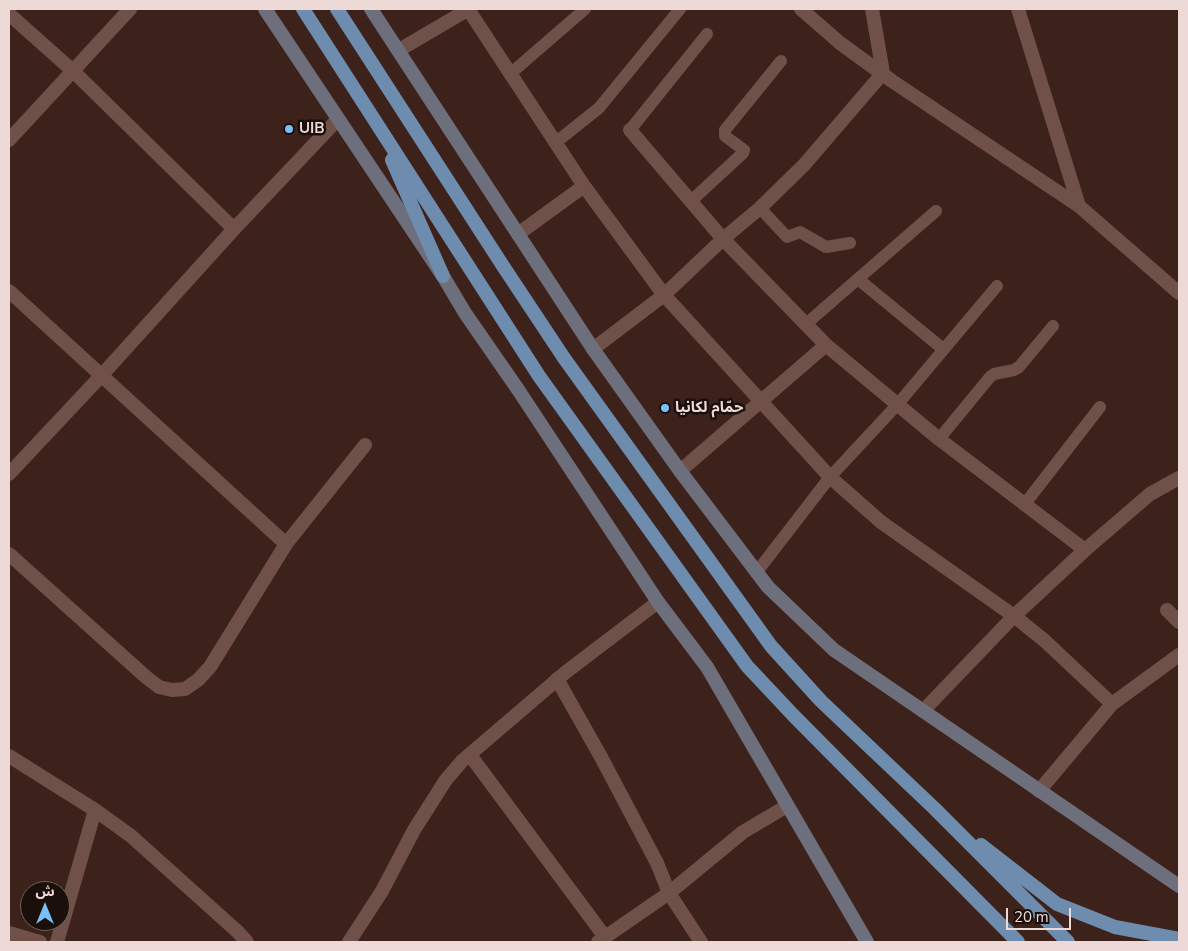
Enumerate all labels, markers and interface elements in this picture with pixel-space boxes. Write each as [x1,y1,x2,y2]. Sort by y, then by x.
place label: UIB [299,120,325,138]
marker: UIB [283,123,295,135]
place label: حمّام لكانيا [675,399,743,417]
marker: حمّام لكانيا [659,402,671,414]
north arrow [20,881,70,931]
text: ش [35,882,55,901]
scale bar [1008,898,1073,930]
text: 20 m [1014,907,1049,927]

